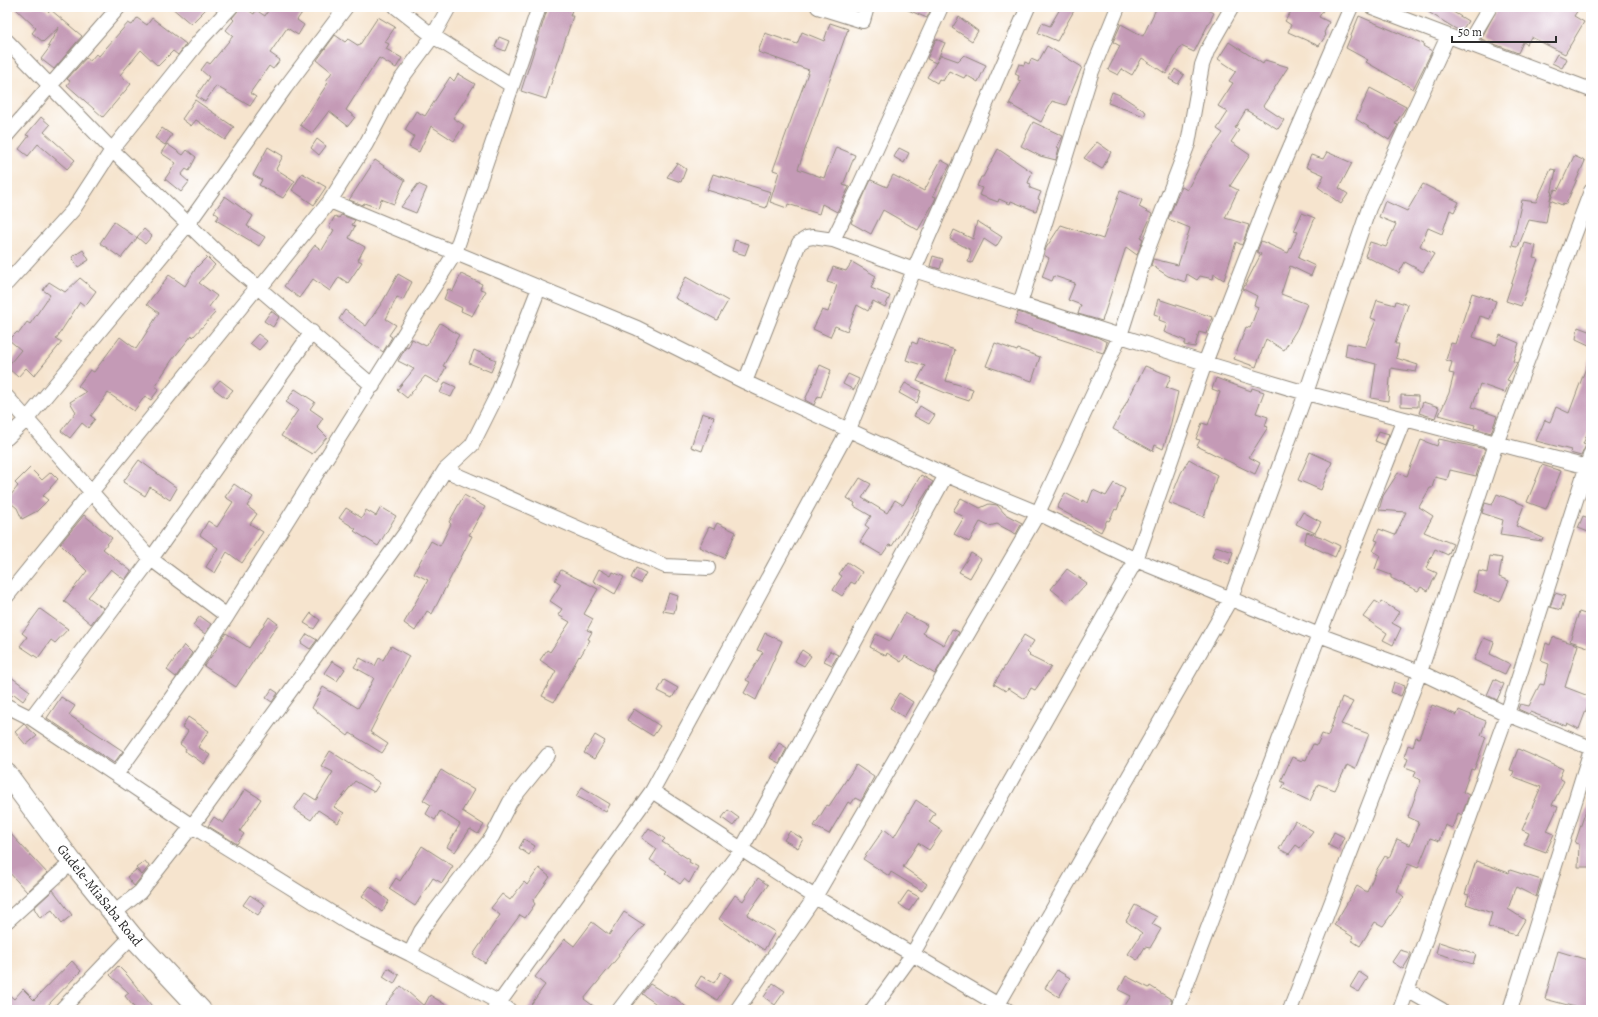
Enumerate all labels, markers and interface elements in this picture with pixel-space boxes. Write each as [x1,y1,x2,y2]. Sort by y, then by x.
scale bar [1452,18,1556,44]
text: 50 m [1458,24,1482,40]
street label: Gudele-MiaSaba Road [52,840,147,951]

